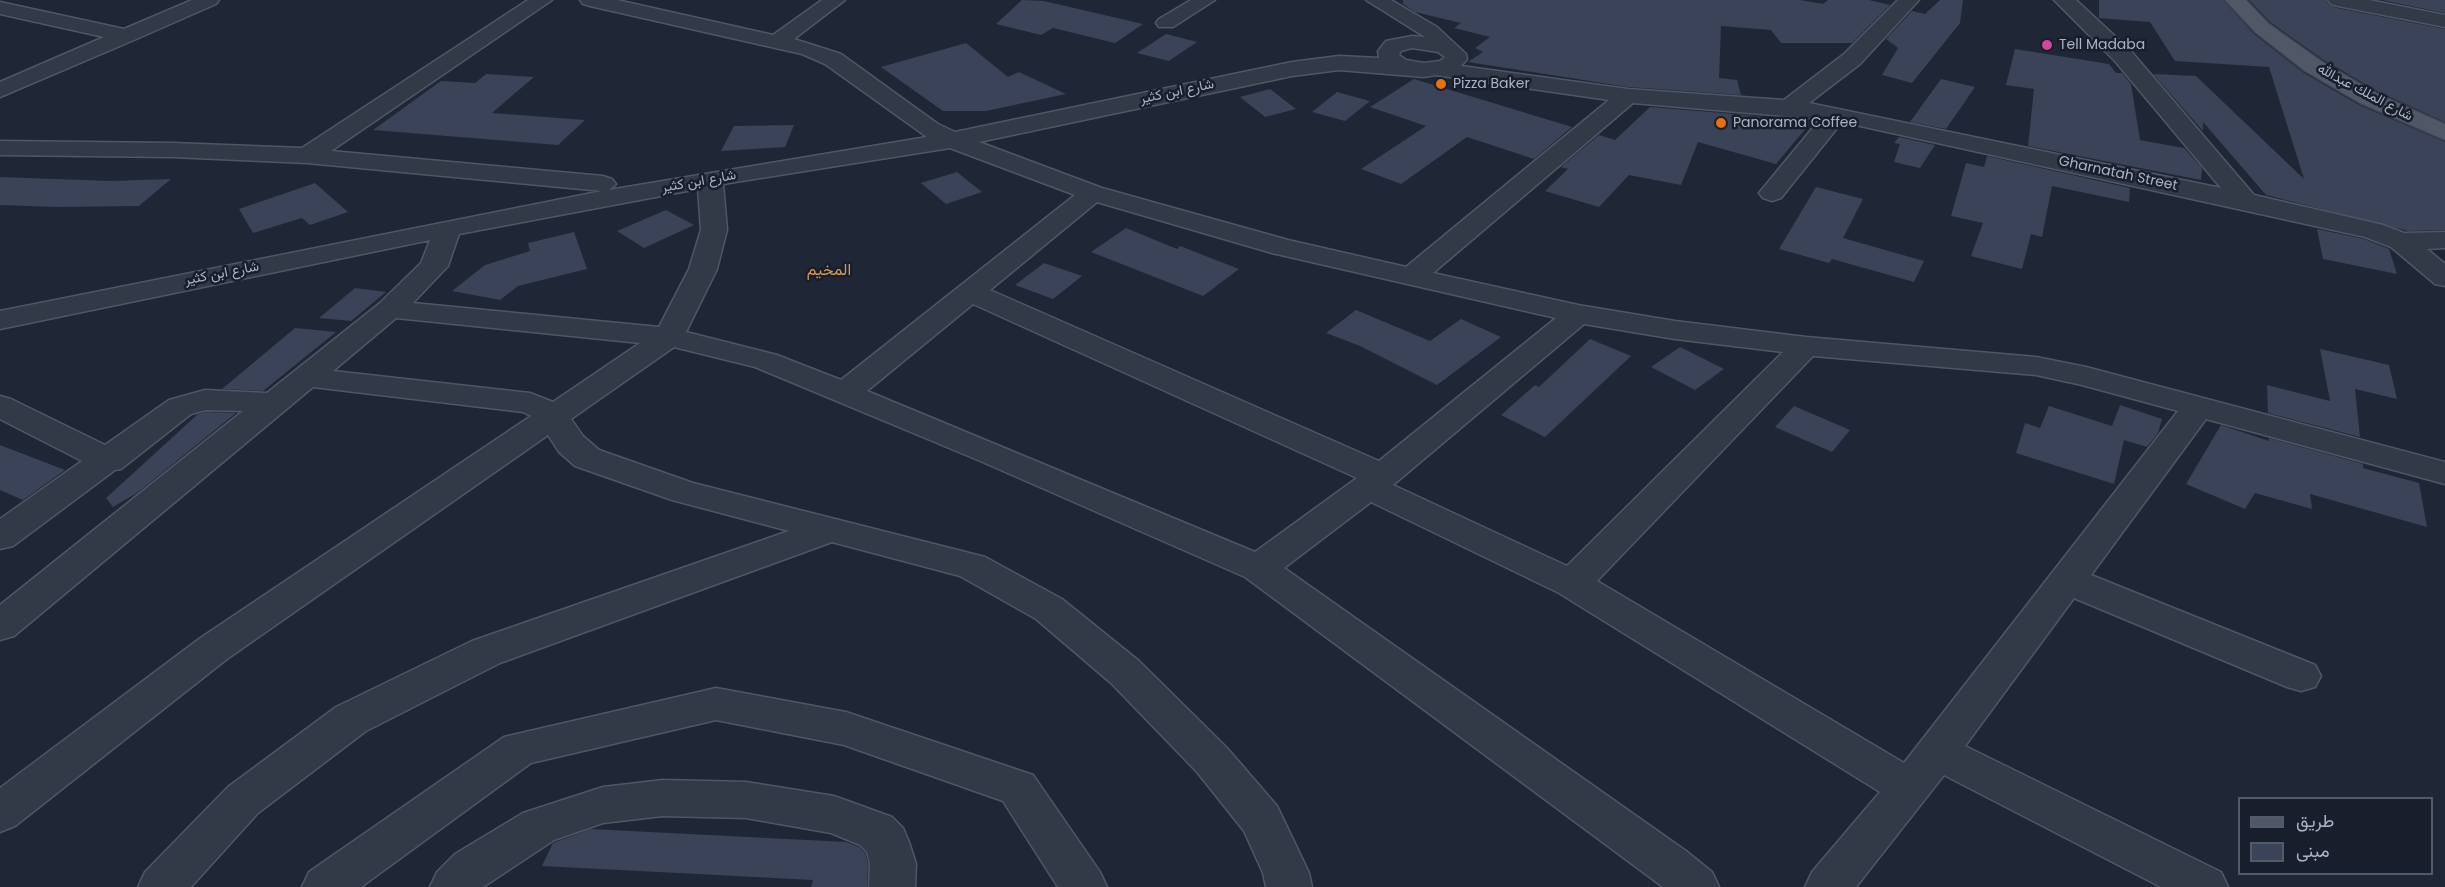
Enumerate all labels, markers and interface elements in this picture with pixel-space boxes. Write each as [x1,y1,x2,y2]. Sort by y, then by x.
place label: Tell Madaba [2059,37,2145,53]
marker: Tell Madaba [2040,38,2054,52]
street label: شارع الملك عبدالله [2315,61,2415,125]
street label: شارع ابن كثير [1138,76,1216,108]
place label: Pizza Baker [1453,76,1530,92]
marker: Pizza Baker [1434,77,1448,91]
place label: Panorama Coffee [1733,115,1857,131]
marker: Panorama Coffee [1714,116,1728,130]
street label: Gharnatah Street [2057,153,2179,195]
street label: شارع ابن كثير [660,167,738,197]
street label: شارع ابن كثير [183,259,261,289]
district label: المخيم [807,261,851,281]
legend [2238,797,2433,875]
text: طريق [2296,808,2334,833]
text: مبنى [2296,838,2330,863]

